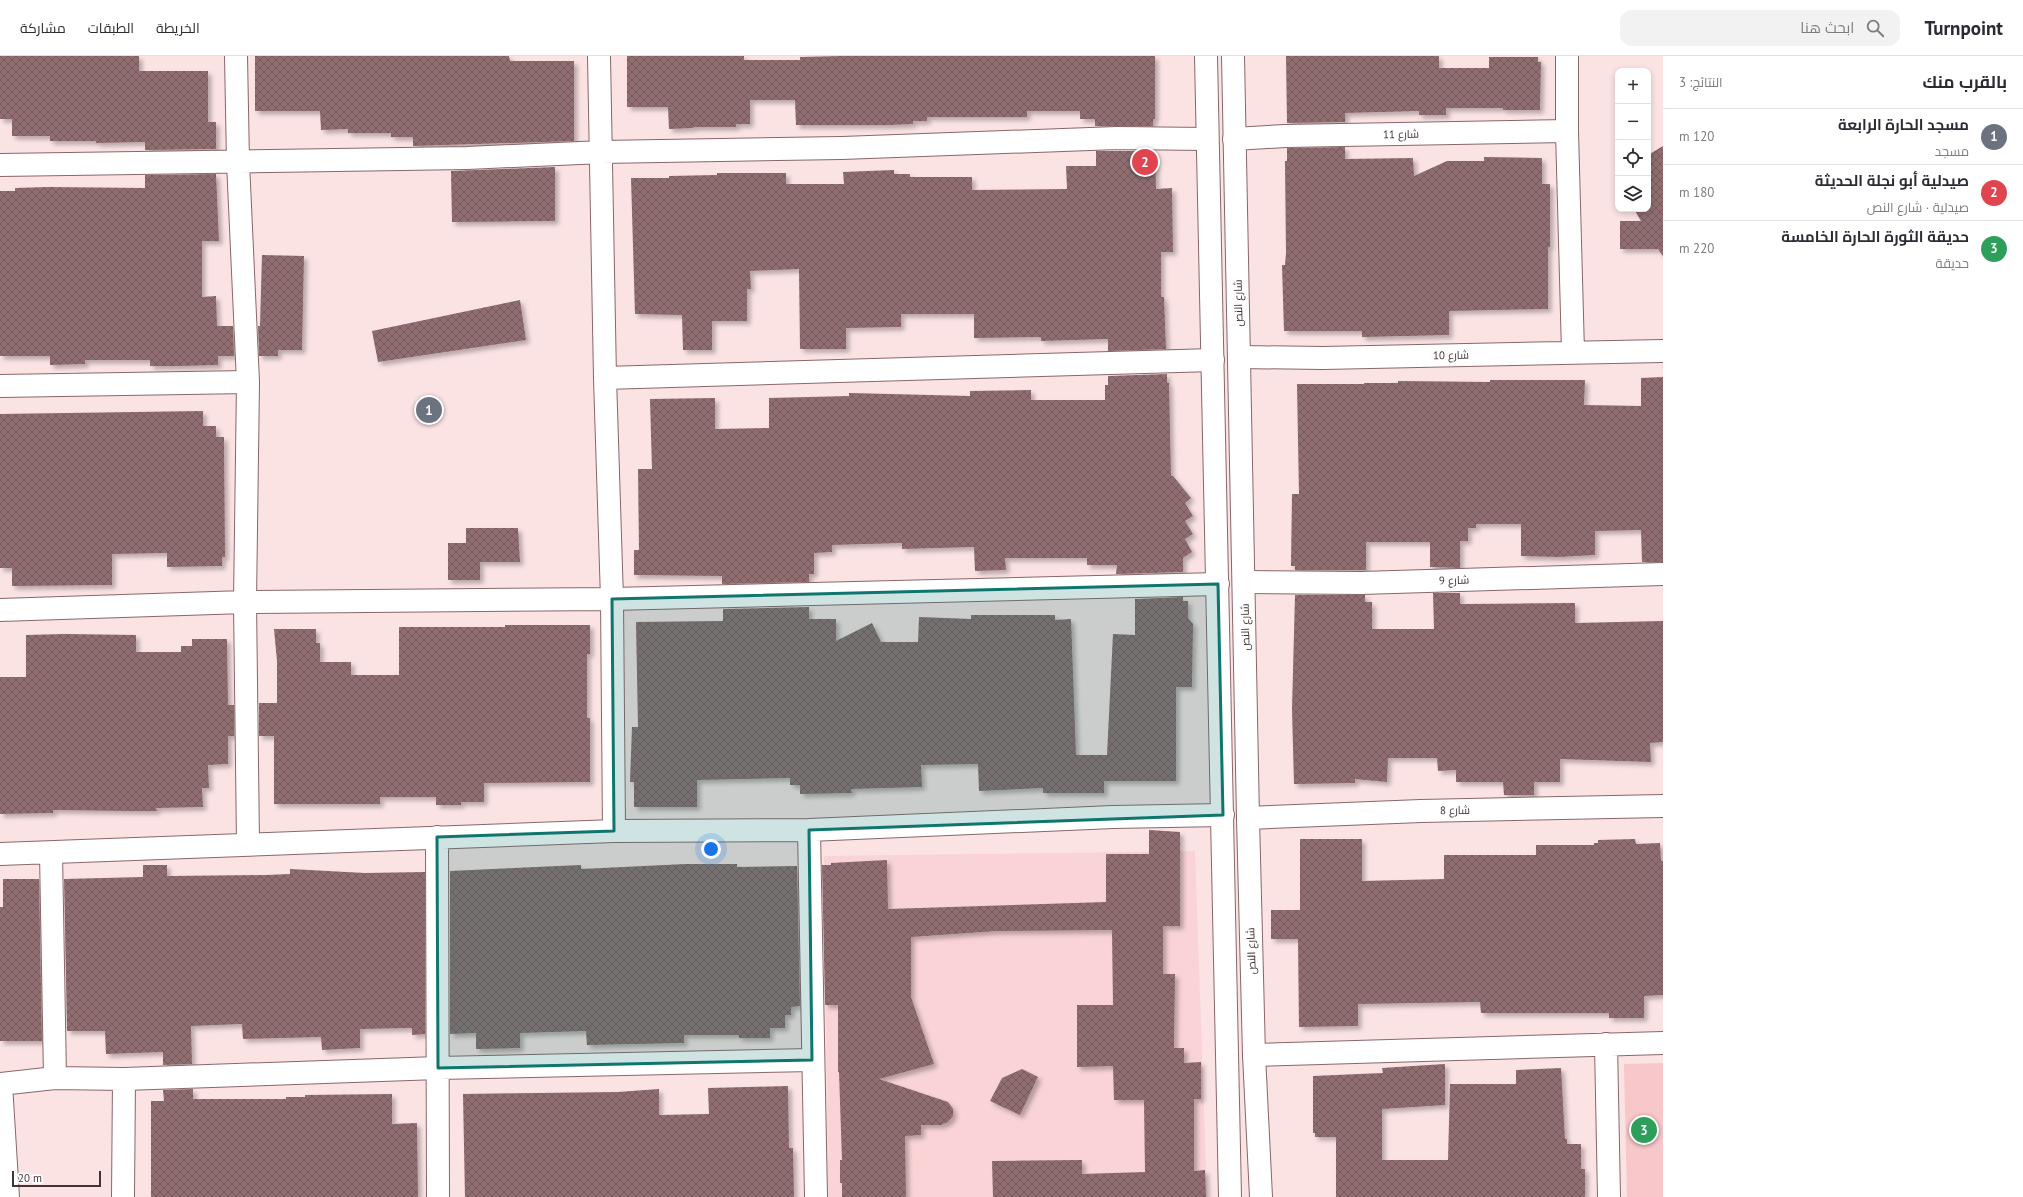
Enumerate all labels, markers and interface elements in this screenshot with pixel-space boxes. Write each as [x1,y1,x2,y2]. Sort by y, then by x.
search box [1620,10,1900,46]
text: Turnpoint [1924,16,2003,40]
icon: search [1864,17,1886,39]
text: ابحث هنا [1800,18,1854,37]
text: مشاركة [20,19,66,37]
text: الطبقات [88,19,134,37]
text: الخريطة [156,19,200,37]
map controls [1615,68,1651,212]
button: + [1615,68,1651,104]
text: بالقرب منك [1923,71,2007,93]
text: النتائج: 3 [1679,74,1723,91]
button: − [1615,104,1651,140]
text: مسجد الحارة الرابعة [1838,115,1969,134]
street label: شارع 11 [1383,127,1419,142]
text: 120 m [1679,128,1714,145]
text: 1 [1990,128,1998,145]
button: locate [1615,140,1651,176]
text: مسجد [1935,143,1969,160]
pin: 2 [1132,147,1158,177]
text: صيدلية أبو نجلة الحديثة [1815,171,1969,190]
button: layers [1615,176,1651,212]
text: 180 m [1679,184,1714,201]
text: 2 [1990,184,1998,201]
text: صيدلية · شارع النص [1867,199,1969,216]
text: حديقة الثورة الحارة الخامسة [1781,227,1969,246]
text: 220 m [1679,240,1714,257]
text: 3 [1990,240,1998,257]
text: حديقة [1936,255,1969,272]
street label: شارع النص [1231,279,1246,327]
street label: شارع 10 [1433,348,1469,363]
pin: 1 [416,395,442,425]
street label: شارع 9 [1439,572,1469,589]
street label: شارع النص [1238,603,1253,651]
street label: شارع 8 [1440,803,1470,818]
your location [701,839,721,859]
street label: شارع النص [1243,927,1260,975]
pin: 3 [1631,1115,1657,1145]
scale bar [12,1169,101,1188]
text: 20 m [18,1171,42,1185]

